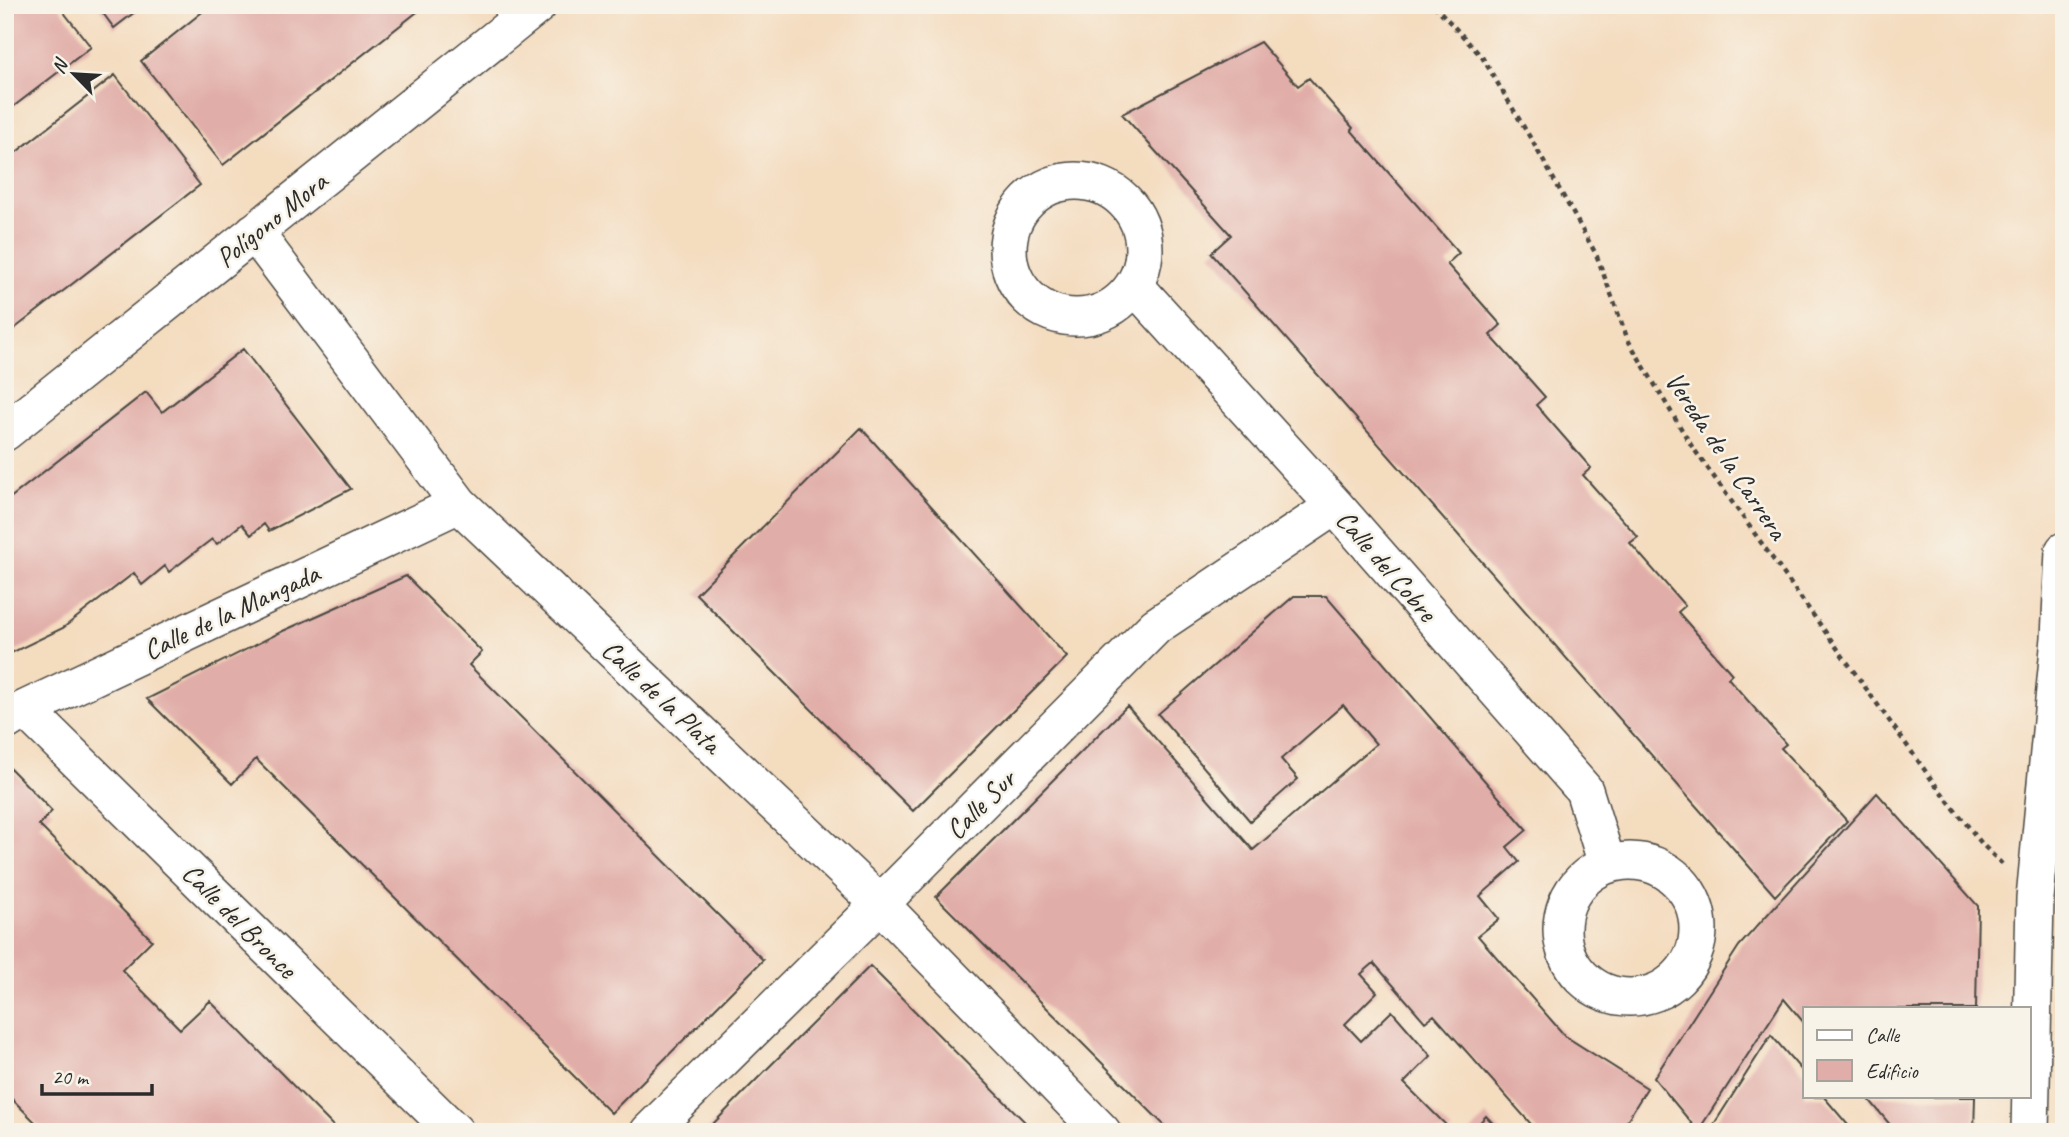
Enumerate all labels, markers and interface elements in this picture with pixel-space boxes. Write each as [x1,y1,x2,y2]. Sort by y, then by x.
north arrow [38,38,108,108]
text: N [46,54,74,78]
street label: Polígono Mora [208,163,336,275]
street label: Vereda de la Carrera [1657,365,1797,547]
street label: Calle del Cobre [1329,502,1446,630]
street label: Calle de la Mangada [138,555,326,667]
street label: Calle de la Plata [594,632,731,762]
street label: Calle Sur [938,761,1024,847]
street label: Calle del Bronce [175,855,306,987]
legend [1803,1007,2030,1098]
text: Calle [1866,1022,1900,1048]
scale bar [42,1053,152,1097]
text: Edificio [1866,1058,1919,1084]
text: 20 m [52,1064,90,1090]

